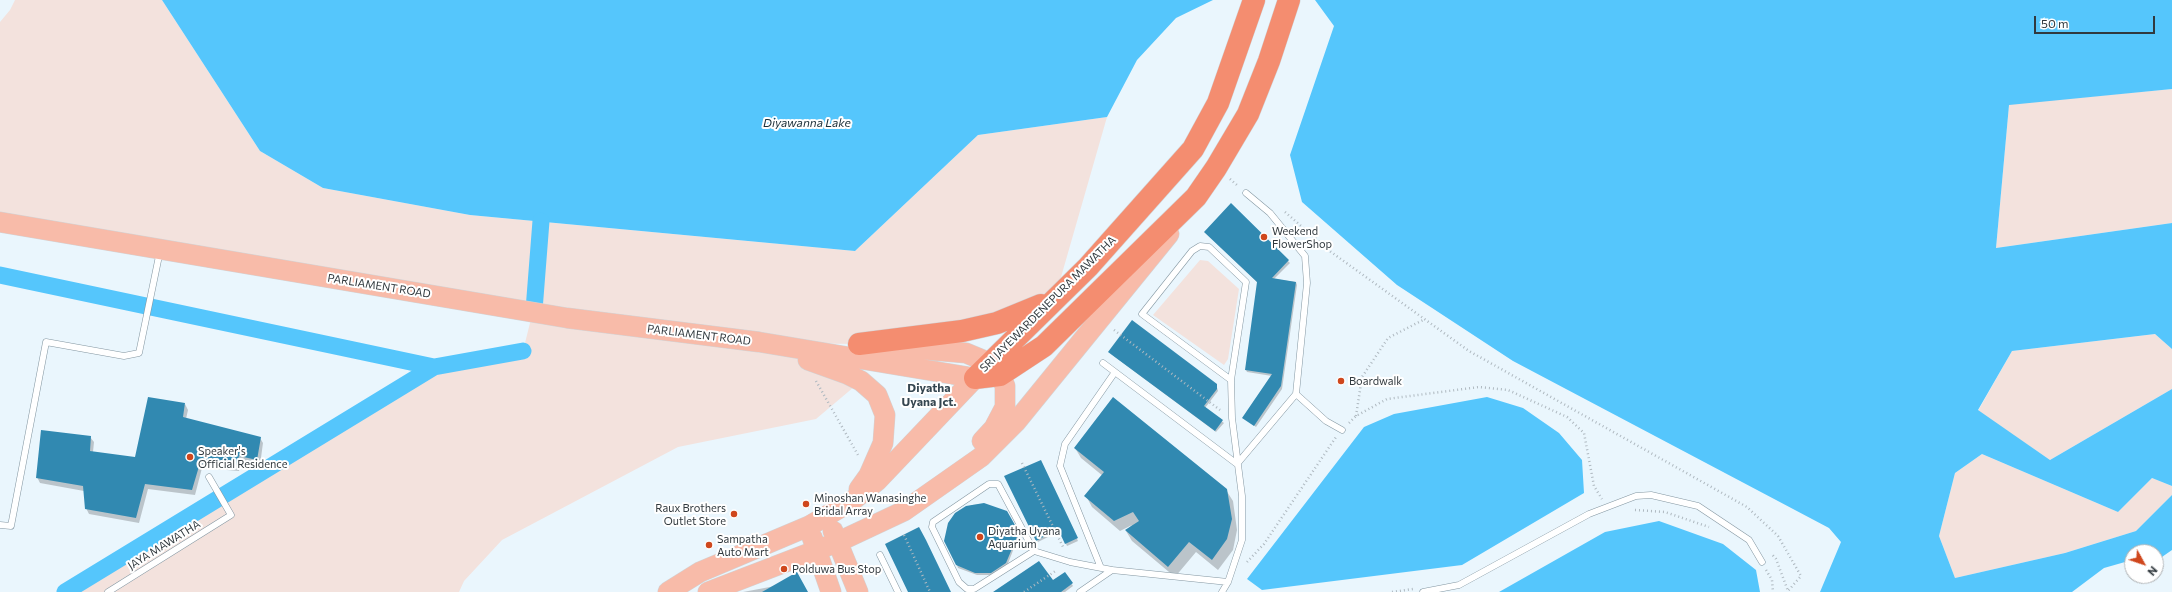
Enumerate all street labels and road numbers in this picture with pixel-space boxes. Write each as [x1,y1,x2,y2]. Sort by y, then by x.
street label: SRI JAYEWARDENEPURA MAWATHA [977,233,1119,375]
street label: PARLIAMENT ROAD [326,271,432,301]
street label: PARLIAMENT ROAD [646,322,752,348]
street label: JAYA MAWATHA [125,517,203,573]

